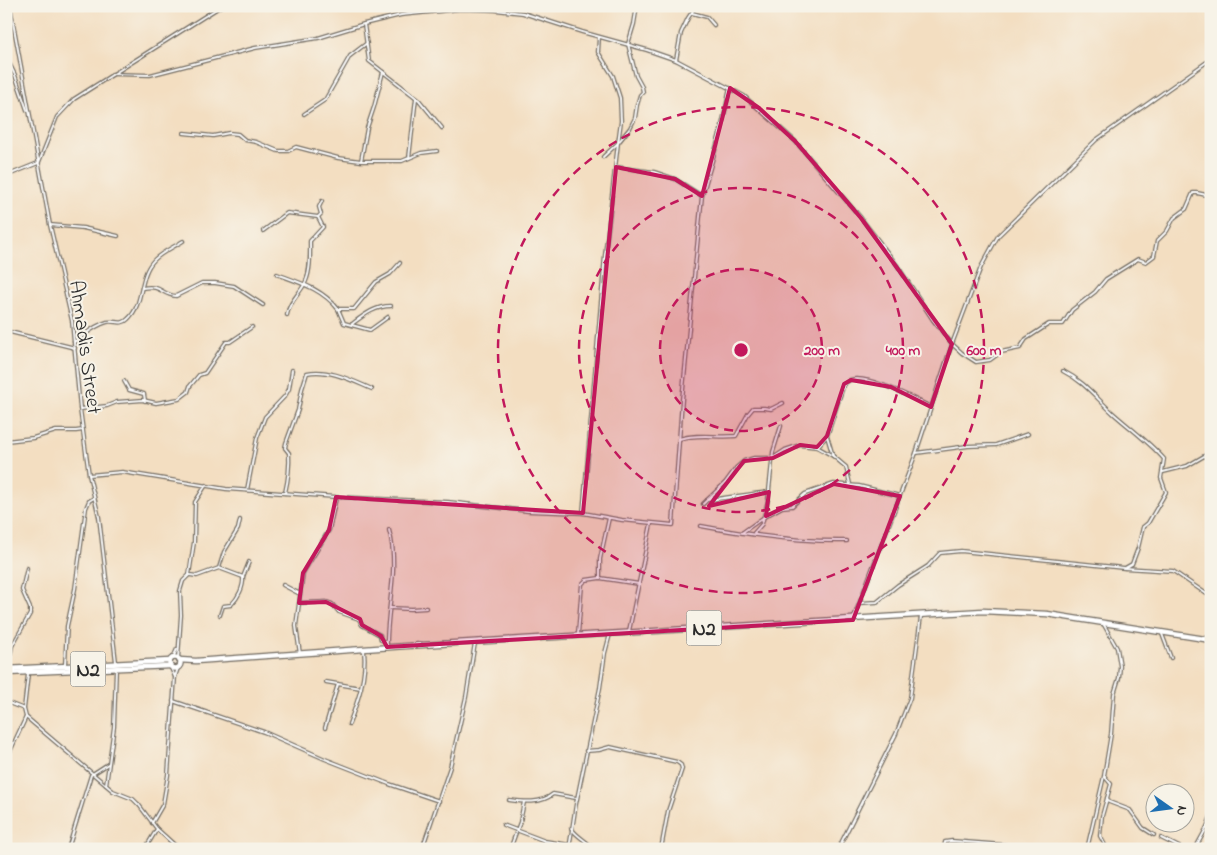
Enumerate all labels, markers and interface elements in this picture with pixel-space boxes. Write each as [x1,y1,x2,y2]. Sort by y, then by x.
street label: Ahmadis Street [60,278,108,416]
text: 200 m [803,340,840,362]
text: 400 m [885,340,921,362]
text: 600 m [966,340,1002,362]
centre of rings [732,341,750,359]
road number: N2 [686,610,722,646]
road number: N2 [70,652,106,686]
north arrow [1144,782,1194,832]
text: N [1170,804,1192,818]

